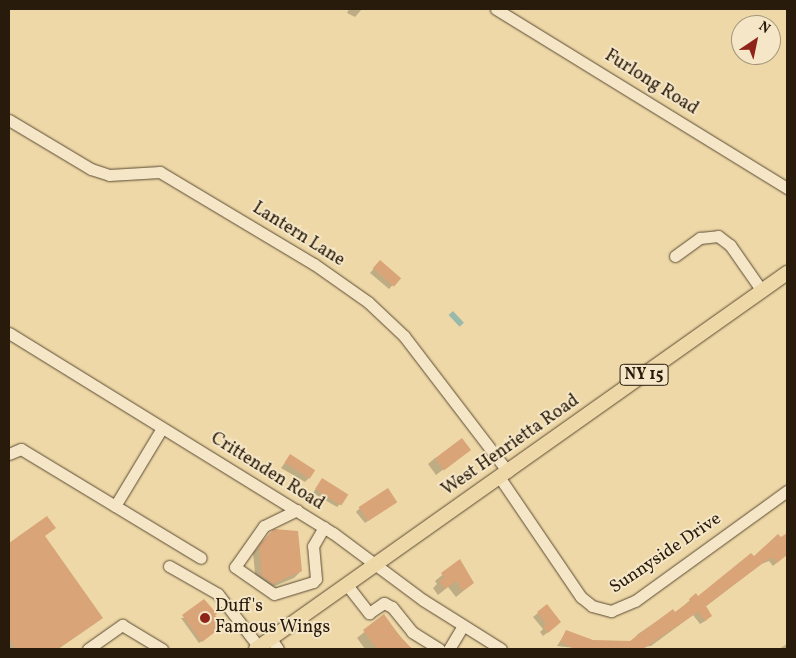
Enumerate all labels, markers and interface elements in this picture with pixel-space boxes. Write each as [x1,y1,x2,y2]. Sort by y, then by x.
north arrow [731,15,781,65]
text: N [755,17,774,39]
street label: Furlong Road [600,46,702,120]
street label: Lantern Lane [248,198,348,272]
road number: NY 15 [619,362,669,388]
street label: West Henrietta Road [438,390,584,502]
street label: Crittenden Road [206,428,328,516]
street label: Sunnyside Drive [606,509,726,599]
place label: Duff's Famous Wings [215,597,331,640]
marker: Duff's Famous Wings [199,612,211,624]

